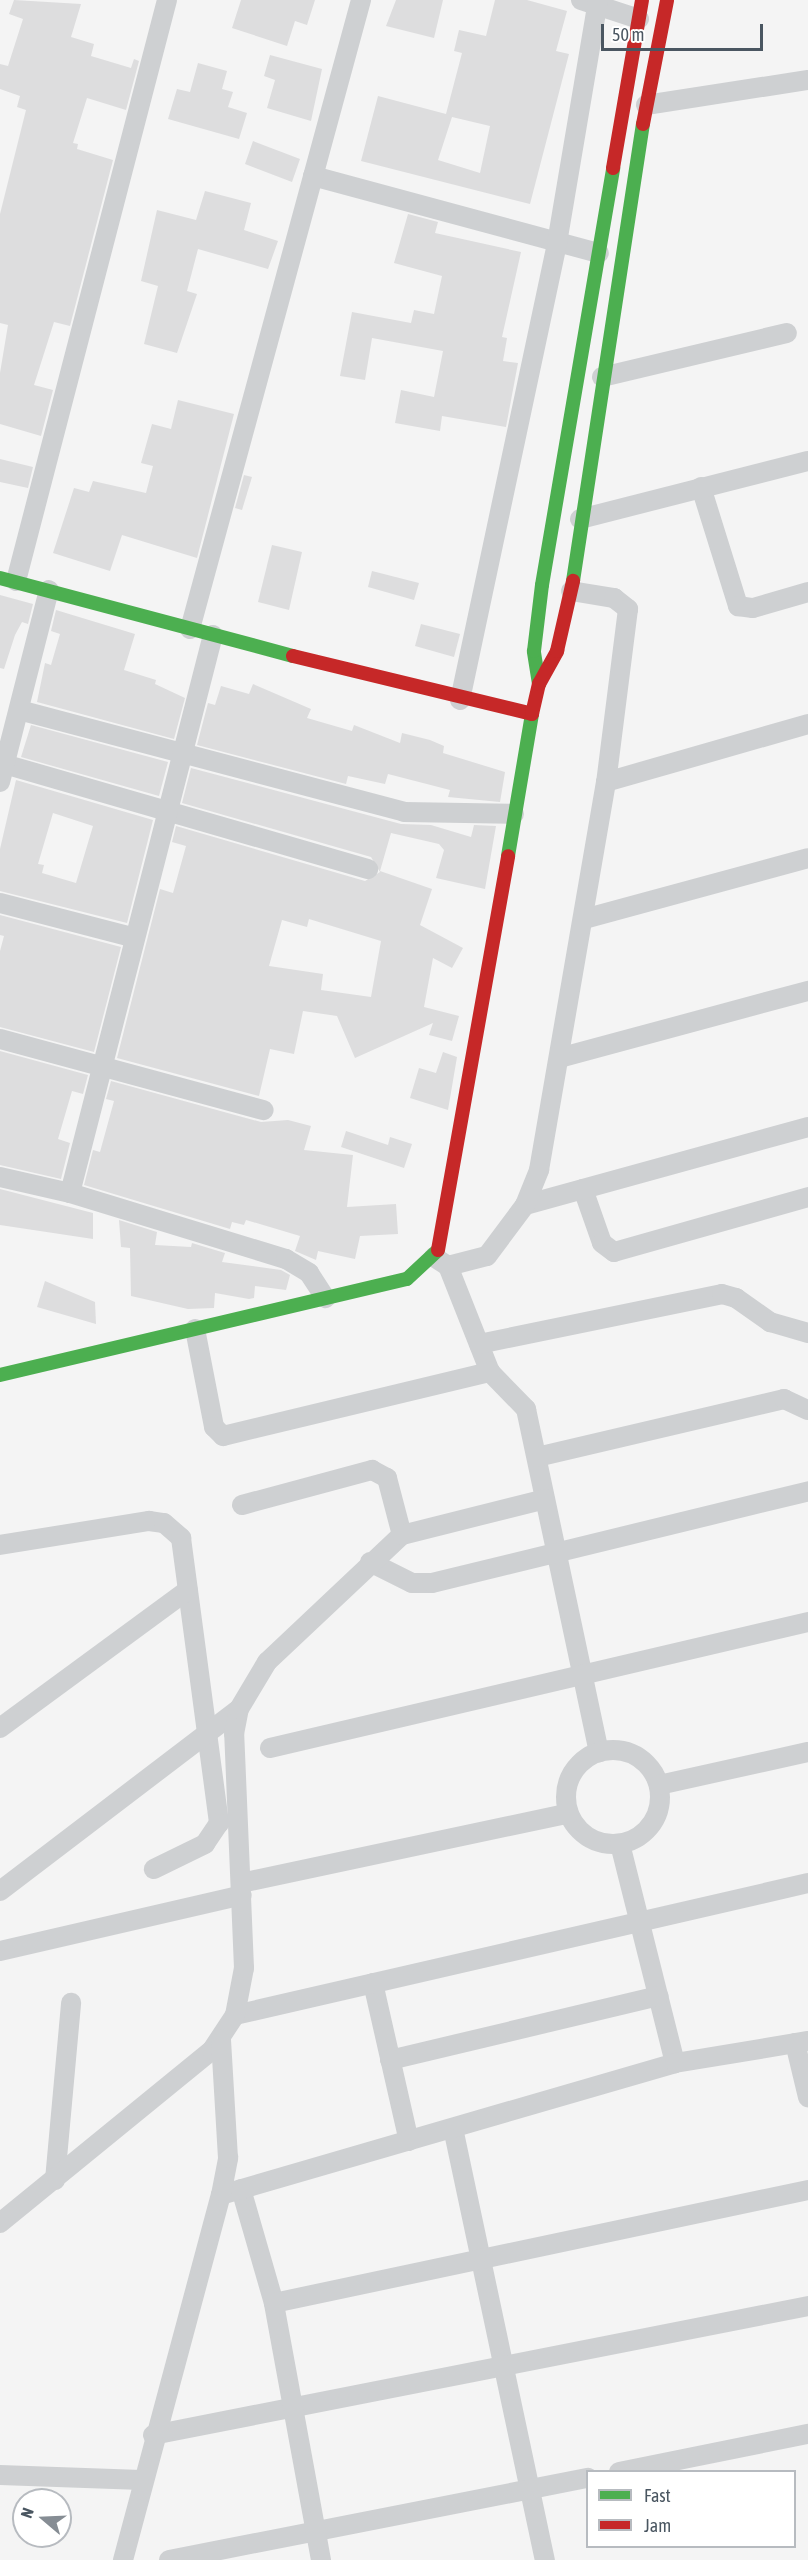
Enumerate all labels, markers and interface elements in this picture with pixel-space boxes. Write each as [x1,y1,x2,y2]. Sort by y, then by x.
scale bar [604,12,766,50]
text: 50 m [612,24,644,45]
legend [586,2470,796,2548]
text: Fast [644,2485,671,2506]
north arrow [12,2488,72,2548]
text: N [17,2505,37,2520]
text: Jam [644,2515,671,2536]

